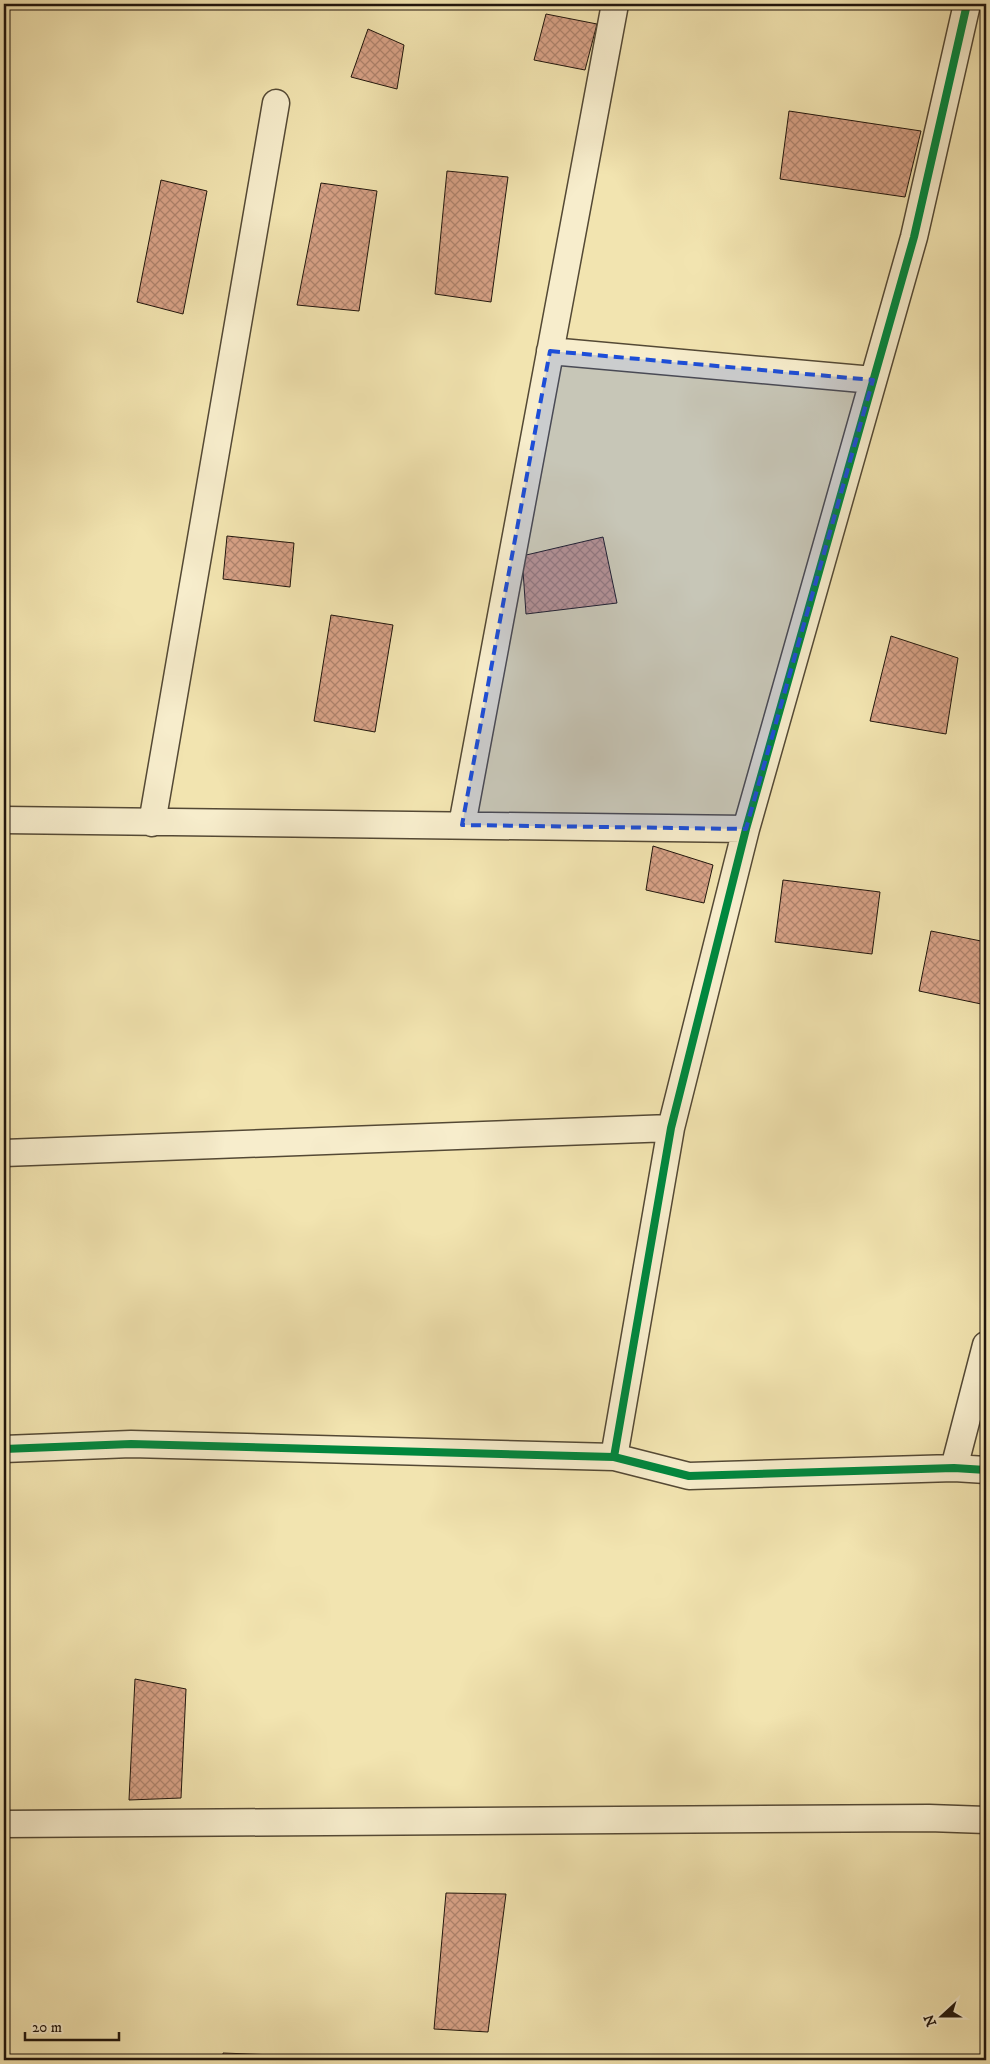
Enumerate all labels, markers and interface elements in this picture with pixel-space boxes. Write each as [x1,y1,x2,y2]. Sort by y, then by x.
north arrow [918,1992,968,2042]
scale bar [25,2009,119,2041]
text: N [920,2011,941,2029]
text: 20 m [32,2018,62,2037]

